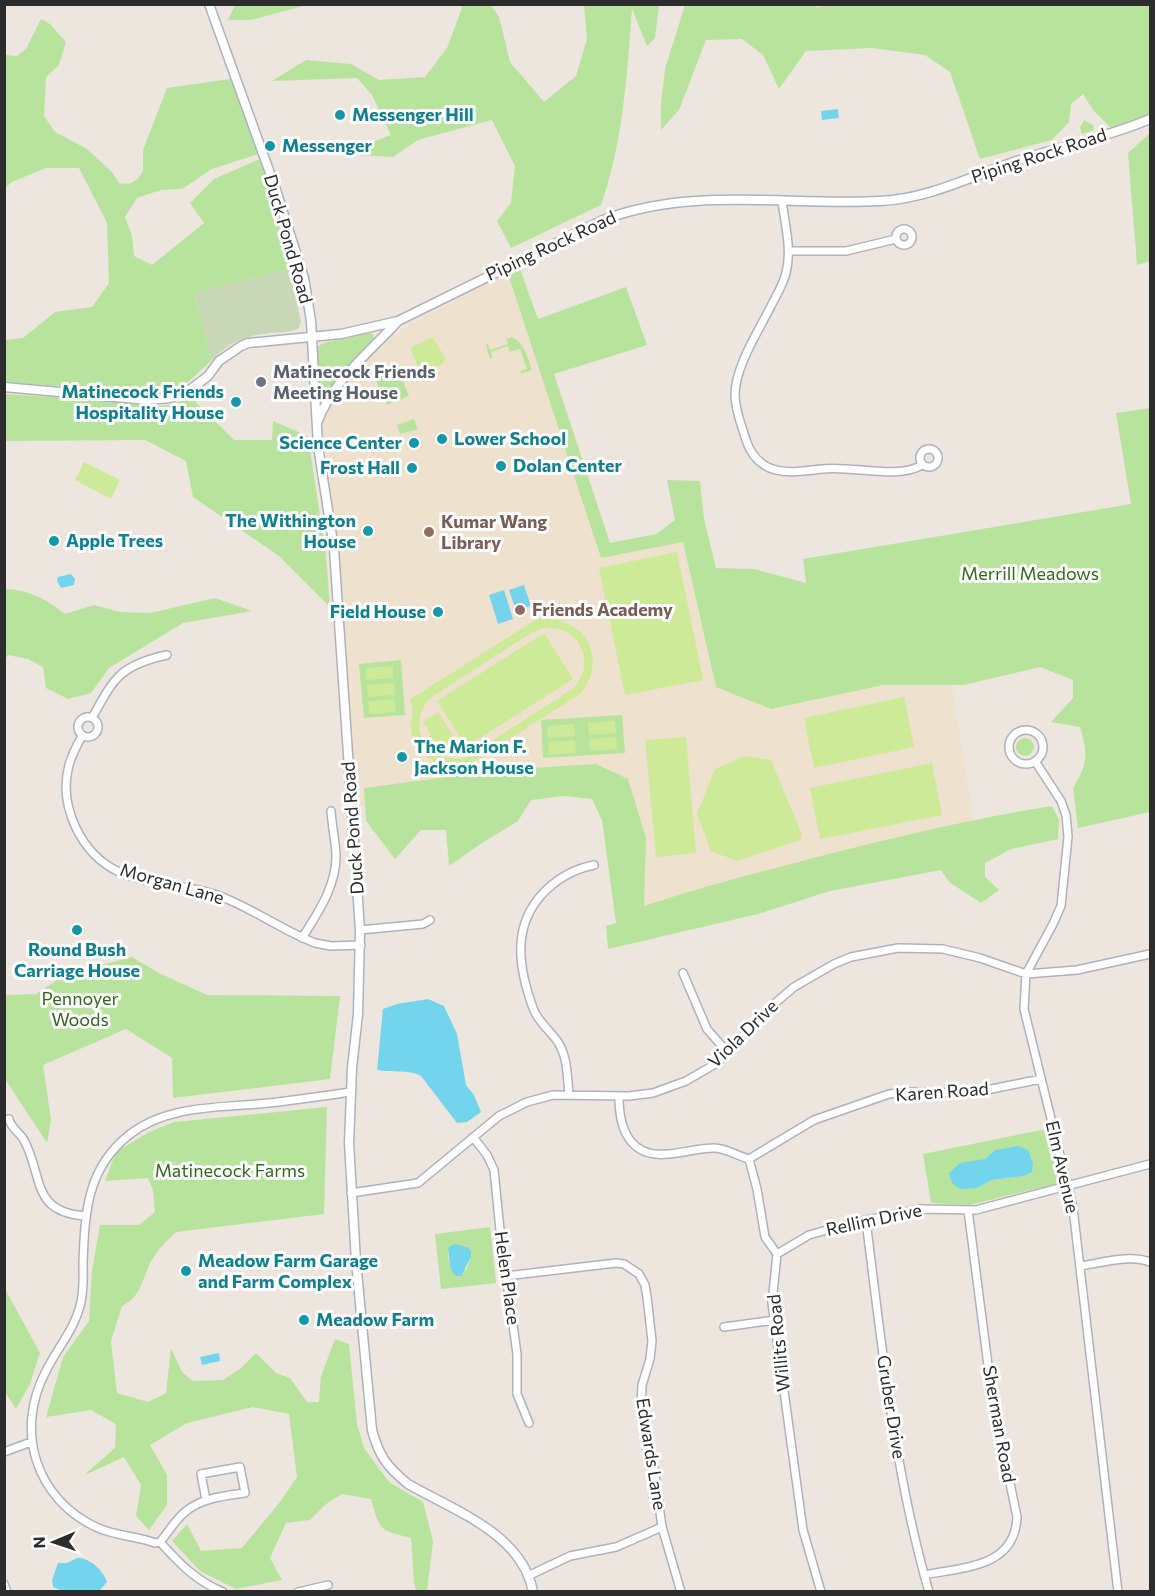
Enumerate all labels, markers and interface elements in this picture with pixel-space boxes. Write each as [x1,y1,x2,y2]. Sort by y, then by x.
place label: Messenger Hill [352,103,474,125]
marker: Messenger Hill [333,108,347,122]
street label: Piping Rock Road [968,123,1109,187]
place label: Messenger [282,134,373,156]
marker: Messenger [263,139,277,153]
street label: Duck Pond Road [260,172,318,306]
street label: Piping Rock Road [482,205,619,285]
place label: Matinecock Friends Meeting House [273,360,436,403]
marker: Matinecock Friends Meeting House [254,375,268,389]
place label: Matinecock Friends Hospitality House [61,380,224,423]
marker: Matinecock Friends Hospitality House [229,395,243,409]
place label: Lower School [454,427,566,449]
place label: Science Center [279,431,403,453]
marker: Lower School [435,432,449,446]
marker: Science Center [407,436,421,450]
place label: Dolan Center [513,454,622,476]
place label: Frost Hall [320,456,400,478]
marker: Dolan Center [494,459,508,473]
marker: Frost Hall [405,461,419,475]
place label: The Withington House [225,509,356,552]
place label: Kumar Wang Library [441,510,547,553]
marker: The Withington House [361,524,375,538]
marker: Kumar Wang Library [422,525,436,539]
place label: Apple Trees [66,529,163,551]
marker: Apple Trees [47,534,61,548]
park label: Merrill Meadows [961,562,1099,584]
place label: Friends Academy [532,598,673,620]
place label: Field House [330,600,426,622]
marker: Friends Academy [513,603,527,617]
marker: Field House [431,605,445,619]
place label: The Marion F. Jackson House [414,735,534,778]
marker: The Marion F. Jackson House [395,750,409,764]
street label: Duck Pond Road [336,761,368,895]
street label: Morgan Lane [118,858,227,908]
marker: Round Bush Carriage House [70,923,84,937]
place label: Round Bush Carriage House [14,938,140,981]
park label: Pennoyer Woods [41,987,119,1030]
street label: Viola Drive [703,995,782,1072]
street label: Karen Road [894,1077,989,1105]
street label: Elm Avenue [1042,1118,1084,1215]
park label: Matinecock Farms [155,1159,305,1181]
street label: Rellim Drive [824,1198,924,1240]
street label: Helen Place [491,1230,525,1326]
place label: Meadow Farm Garage and Farm Complex [198,1249,378,1292]
marker: Meadow Farm Garage and Farm Complex [179,1264,193,1278]
street label: Willits Road [762,1293,794,1393]
place label: Meadow Farm [316,1308,434,1330]
marker: Meadow Farm [297,1313,311,1327]
street label: Gruber Drive [873,1353,911,1460]
street label: Sherman Road [979,1364,1021,1484]
street label: Edwards Lane [632,1396,672,1511]
north arrow [24,1512,84,1572]
text: N [29,1536,48,1549]

